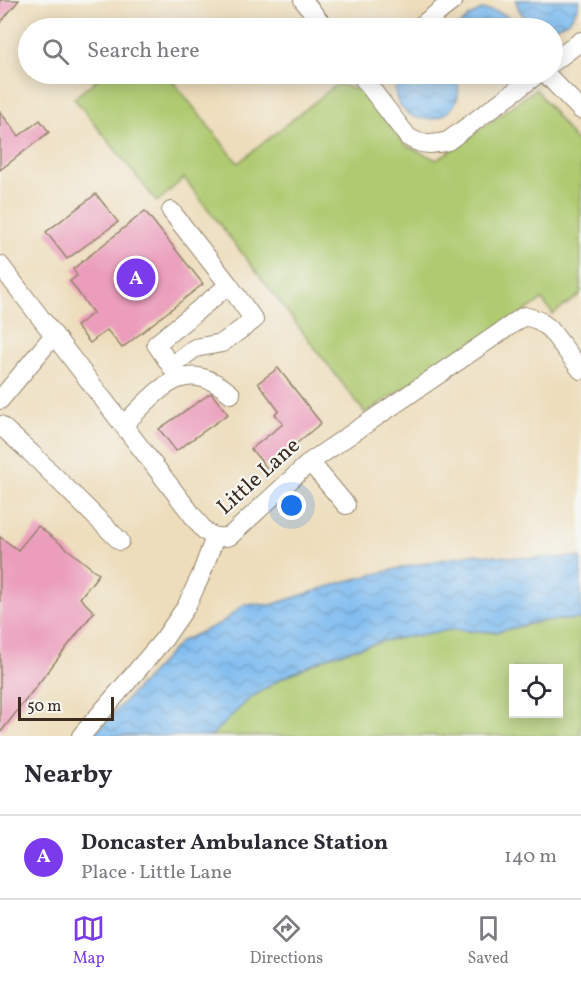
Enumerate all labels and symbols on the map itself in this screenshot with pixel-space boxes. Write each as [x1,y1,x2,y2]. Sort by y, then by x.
pin: A [116,256,156,300]
street label: Little Lane [211,431,307,523]
your location [277,491,306,520]
scale bar [18,694,114,722]

